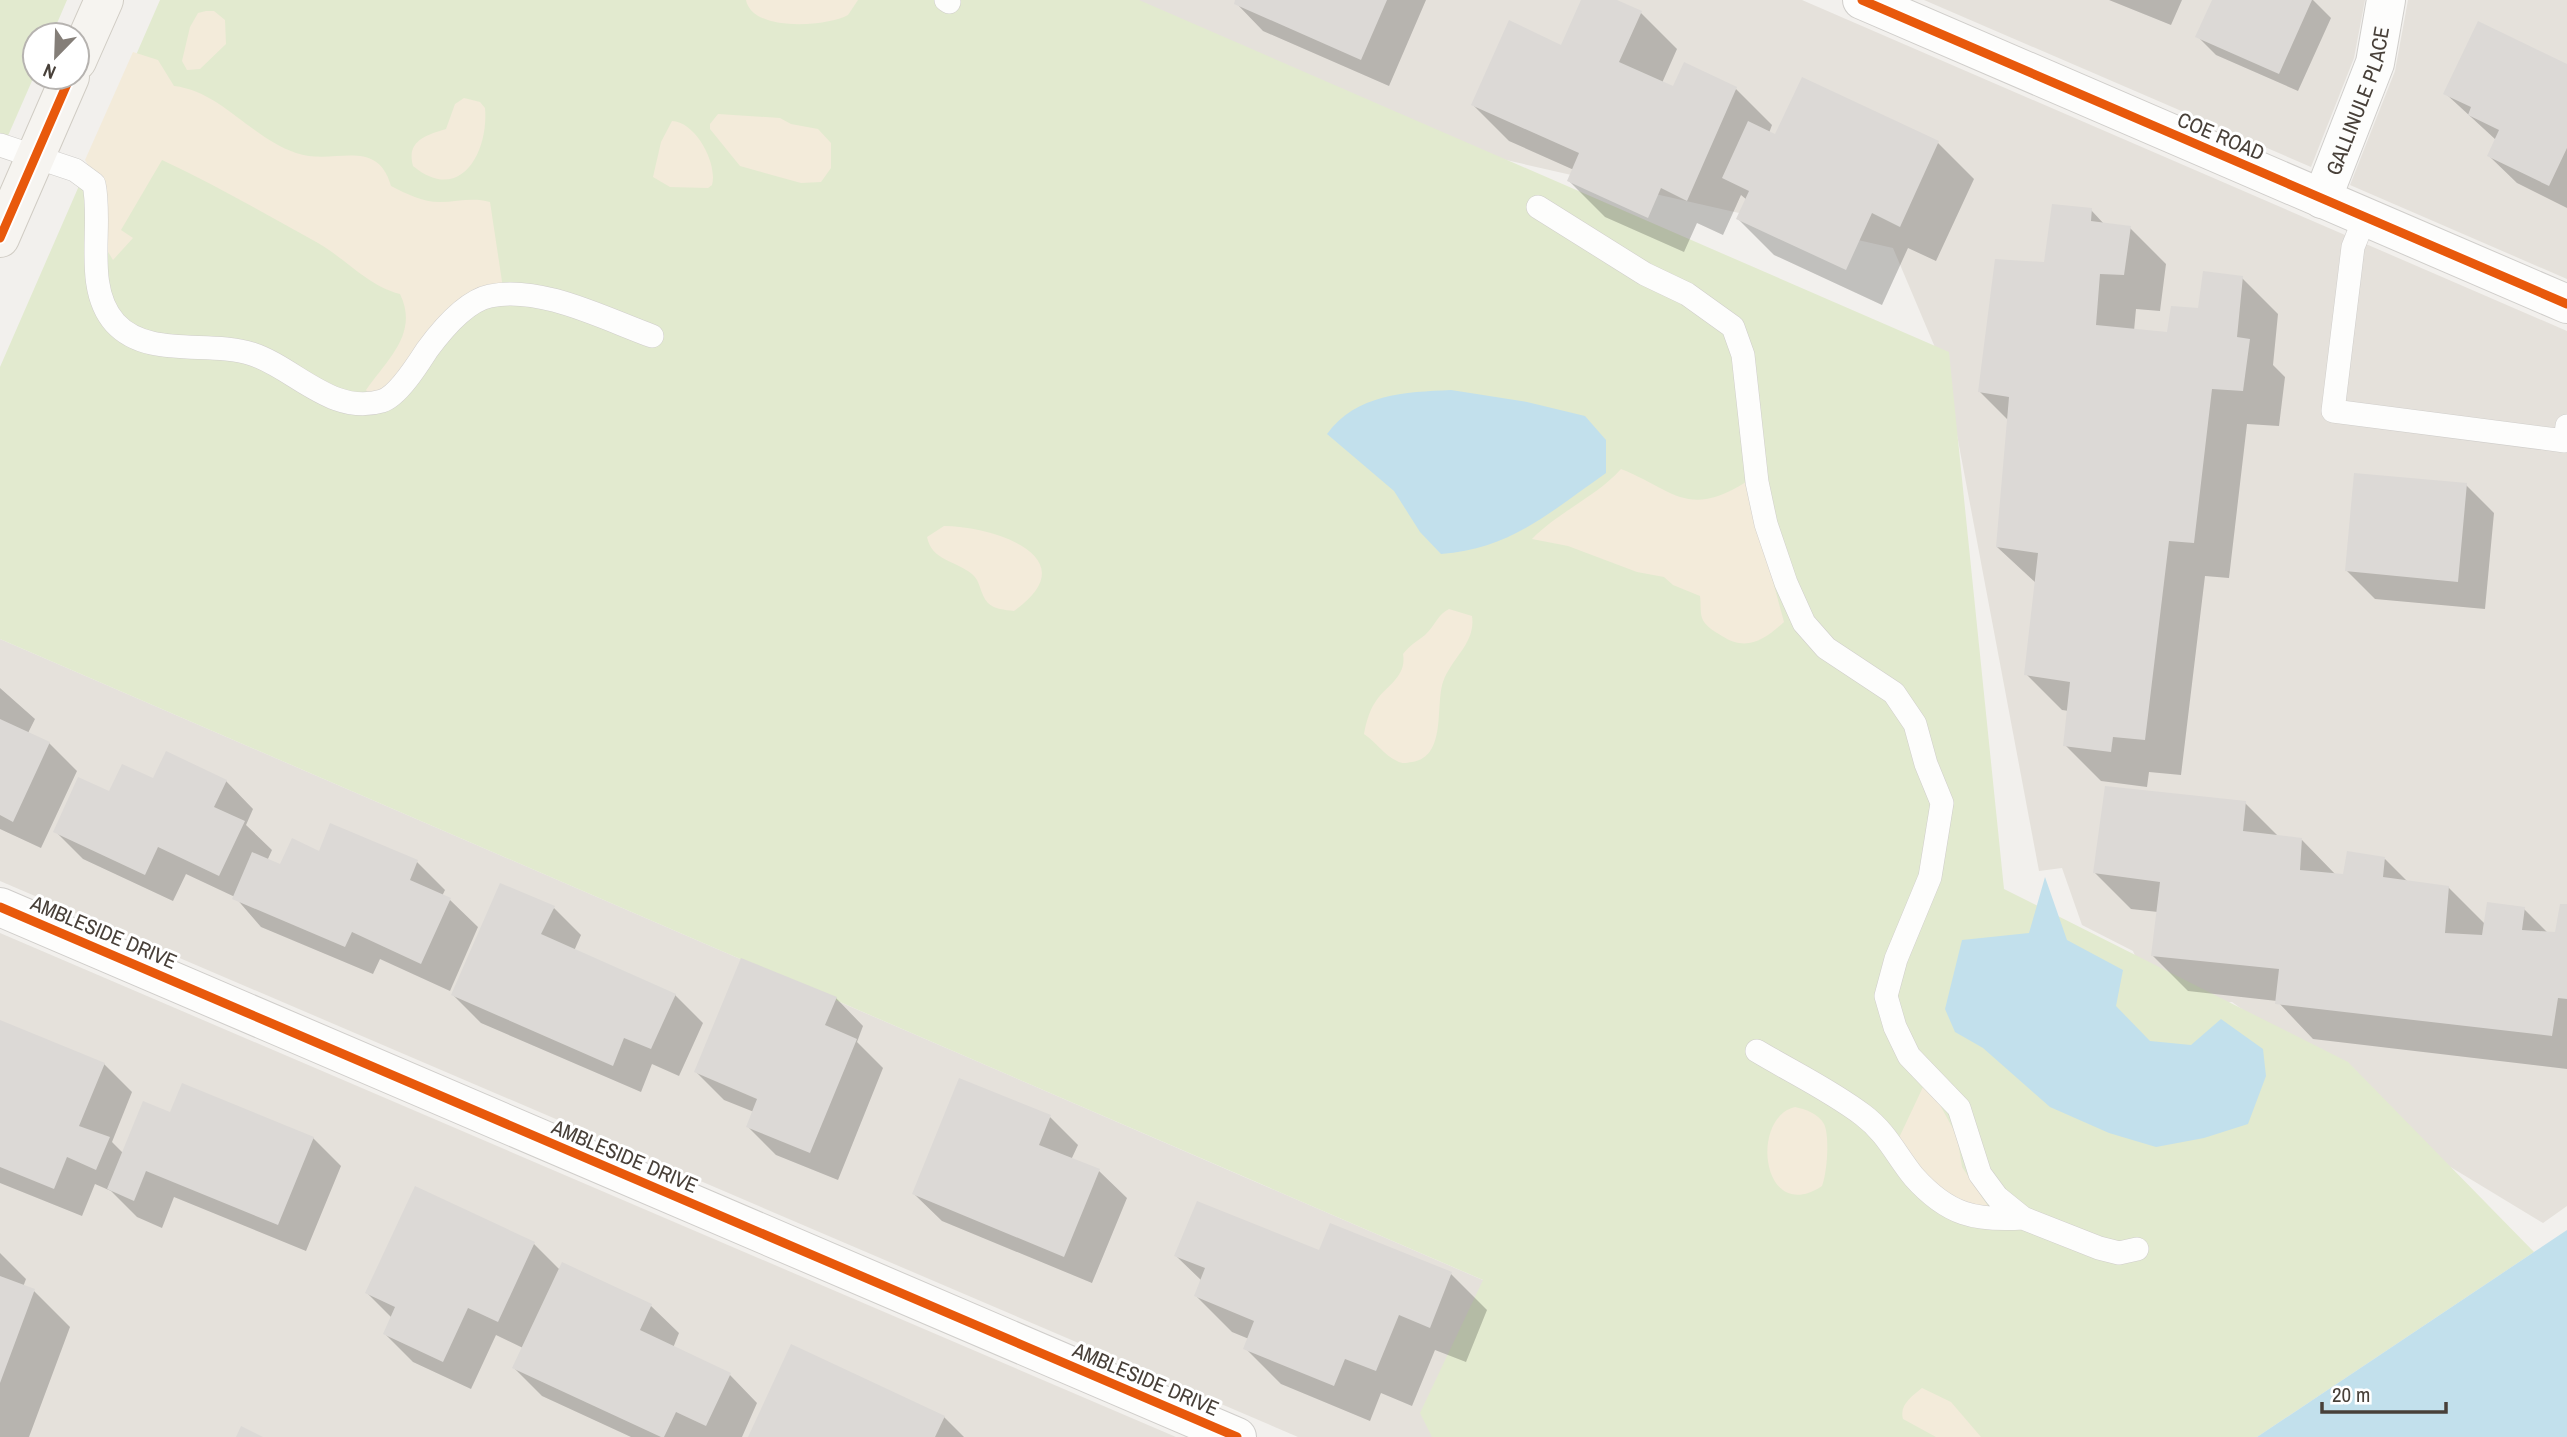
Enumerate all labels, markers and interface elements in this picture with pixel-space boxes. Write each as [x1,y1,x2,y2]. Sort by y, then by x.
north arrow [21,21,91,91]
street label: GALLINULE PLACE [2318,24,2396,179]
text: N [39,57,60,86]
street label: COE ROAD [2173,105,2269,167]
street label: AMBLESIDE DRIVE [26,888,181,976]
street label: AMBLESIDE DRIVE [547,1112,702,1200]
street label: AMBLESIDE DRIVE [1068,1335,1223,1423]
scale bar [2322,1370,2446,1414]
text: 20 m [2332,1380,2370,1409]

